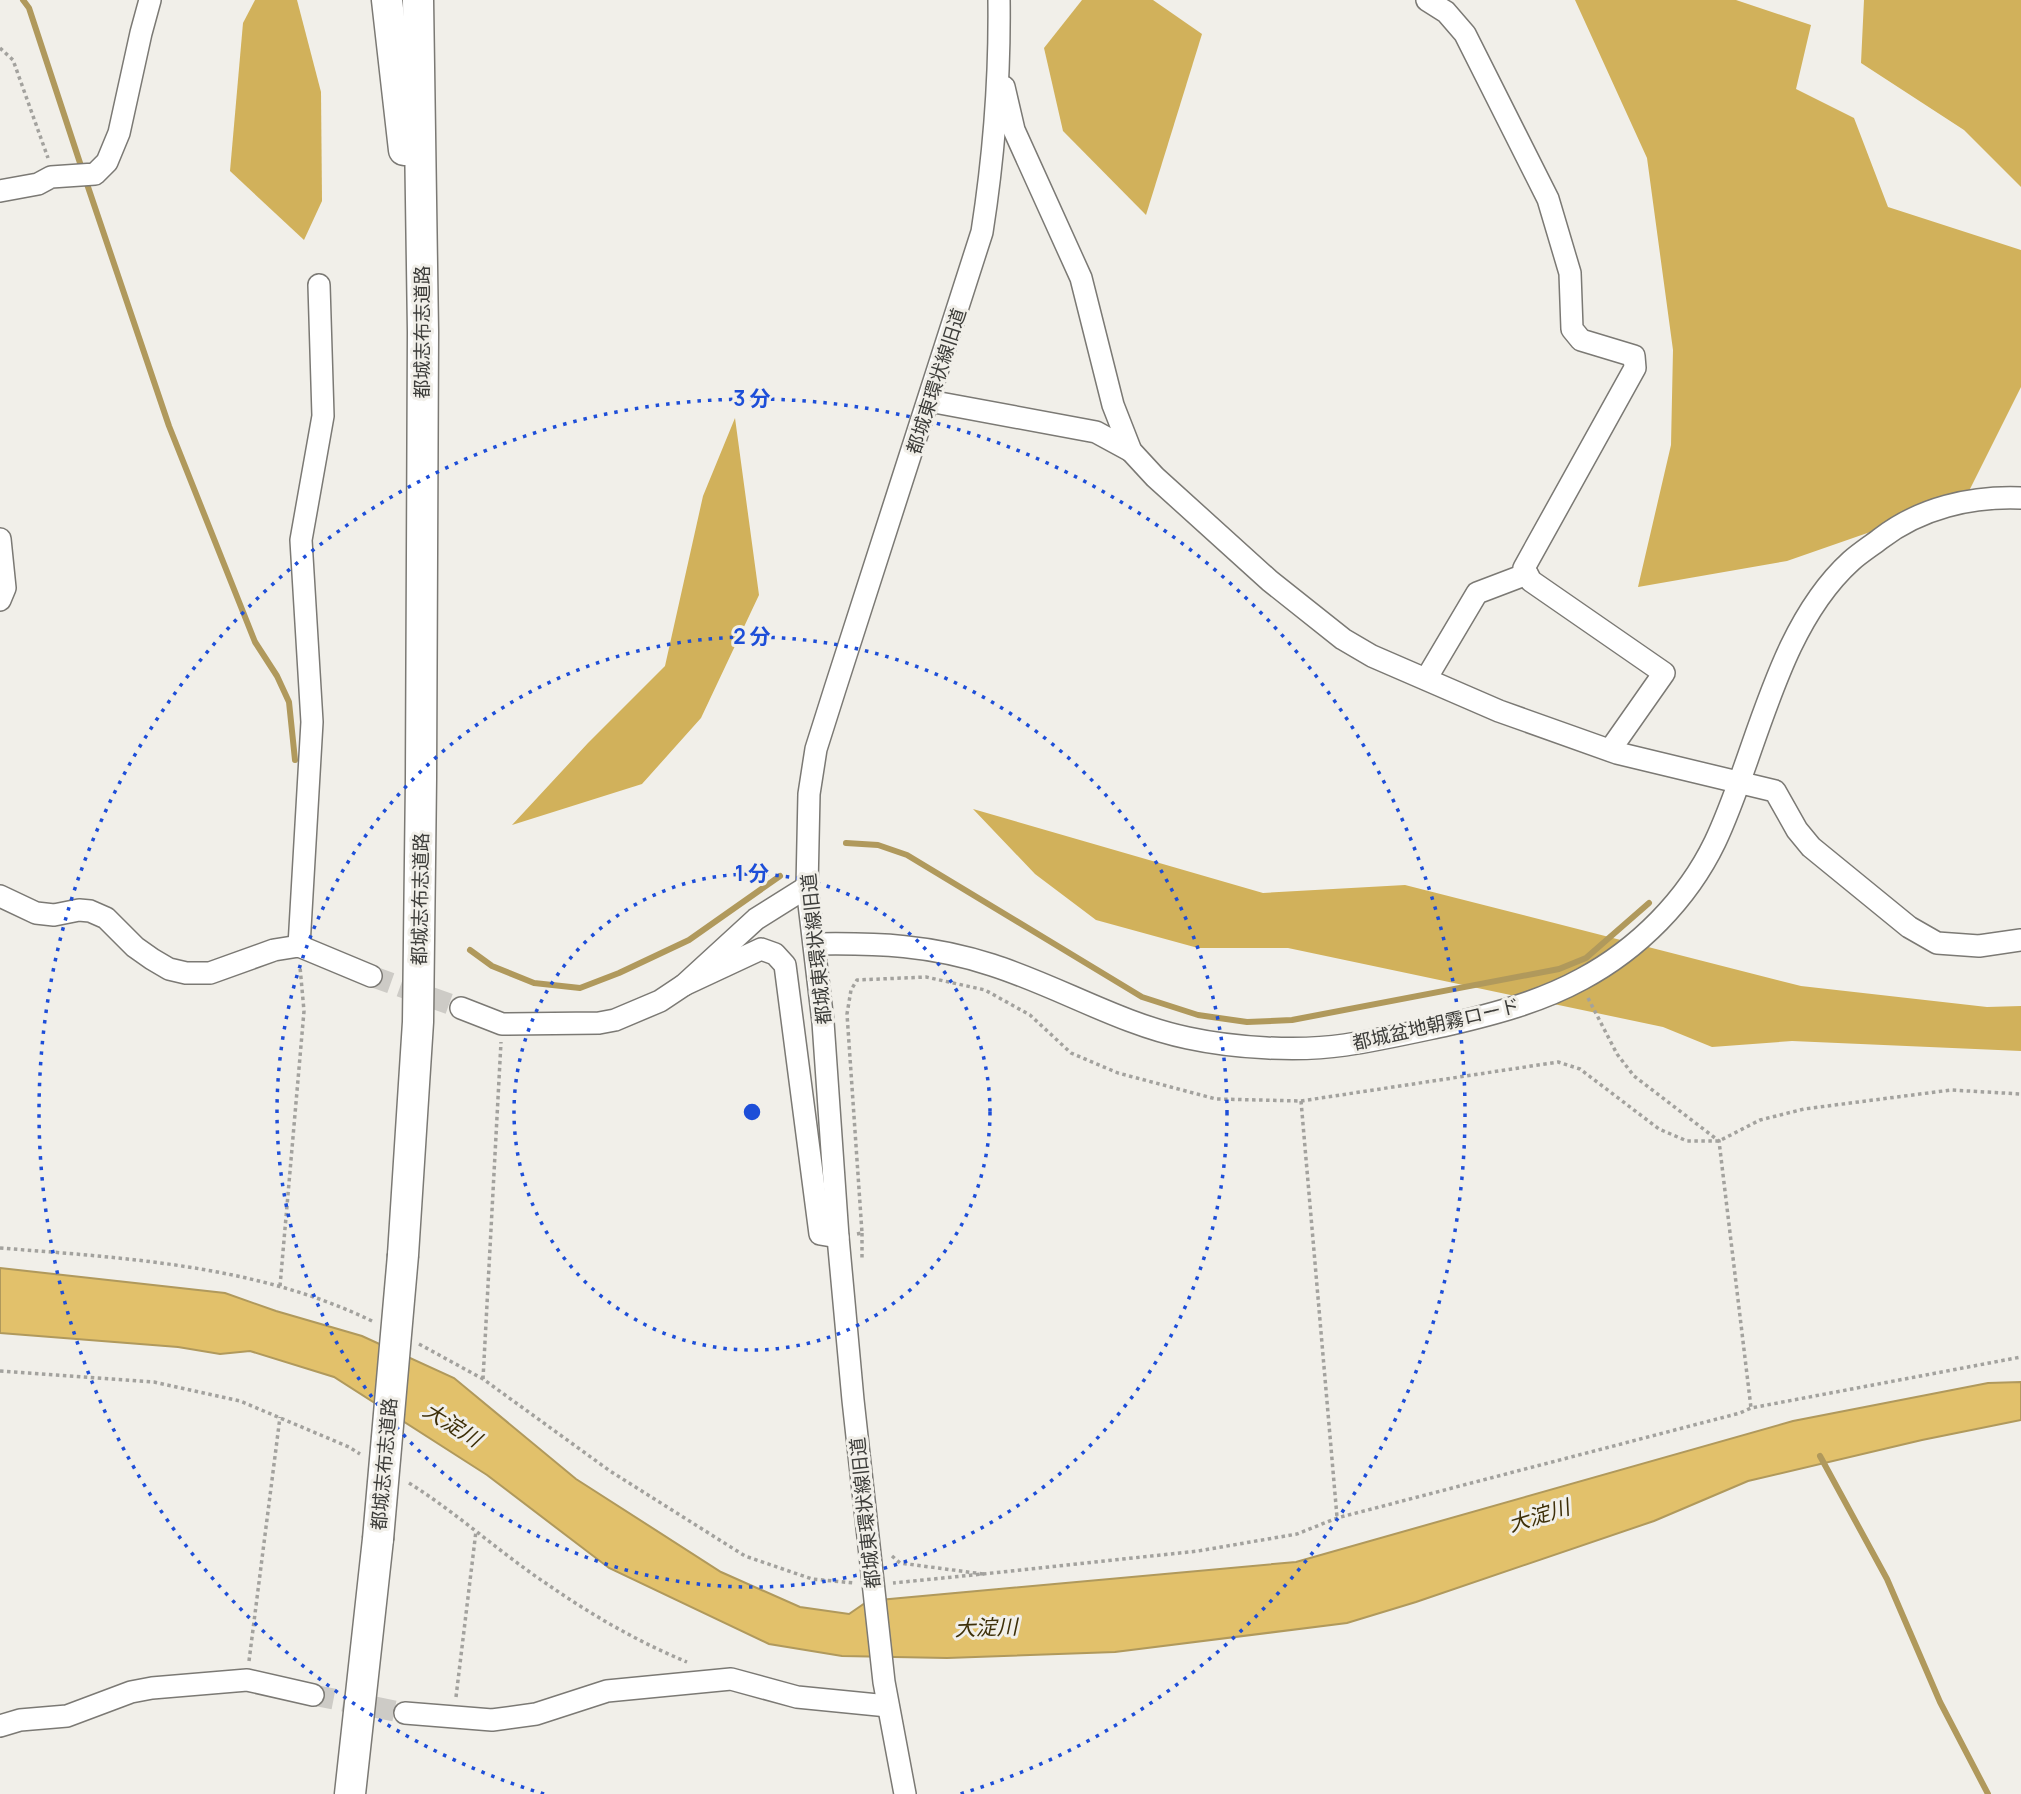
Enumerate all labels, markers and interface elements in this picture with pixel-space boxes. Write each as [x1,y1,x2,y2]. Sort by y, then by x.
street label: 都城志布志道路 [409,265,435,399]
street label: 都城東環状線旧道 [900,305,972,457]
text: 3 分 [733,384,771,412]
text: 2 分 [733,622,771,650]
street label: 都城志布志道路 [406,832,434,966]
text: 1 分 [735,859,769,887]
street label: 都城東環状線旧道 [795,872,837,1026]
street label: 都城盆地朝霧ロード [1350,992,1522,1056]
centre of rings [740,1100,764,1124]
water label: 大淀川 [418,1396,488,1454]
street label: 都城志布志道路 [365,1397,403,1531]
street label: 都城東環状線旧道 [844,1436,886,1590]
water label: 大淀川 [1504,1492,1575,1538]
water label: 大淀川 [954,1612,1020,1642]

